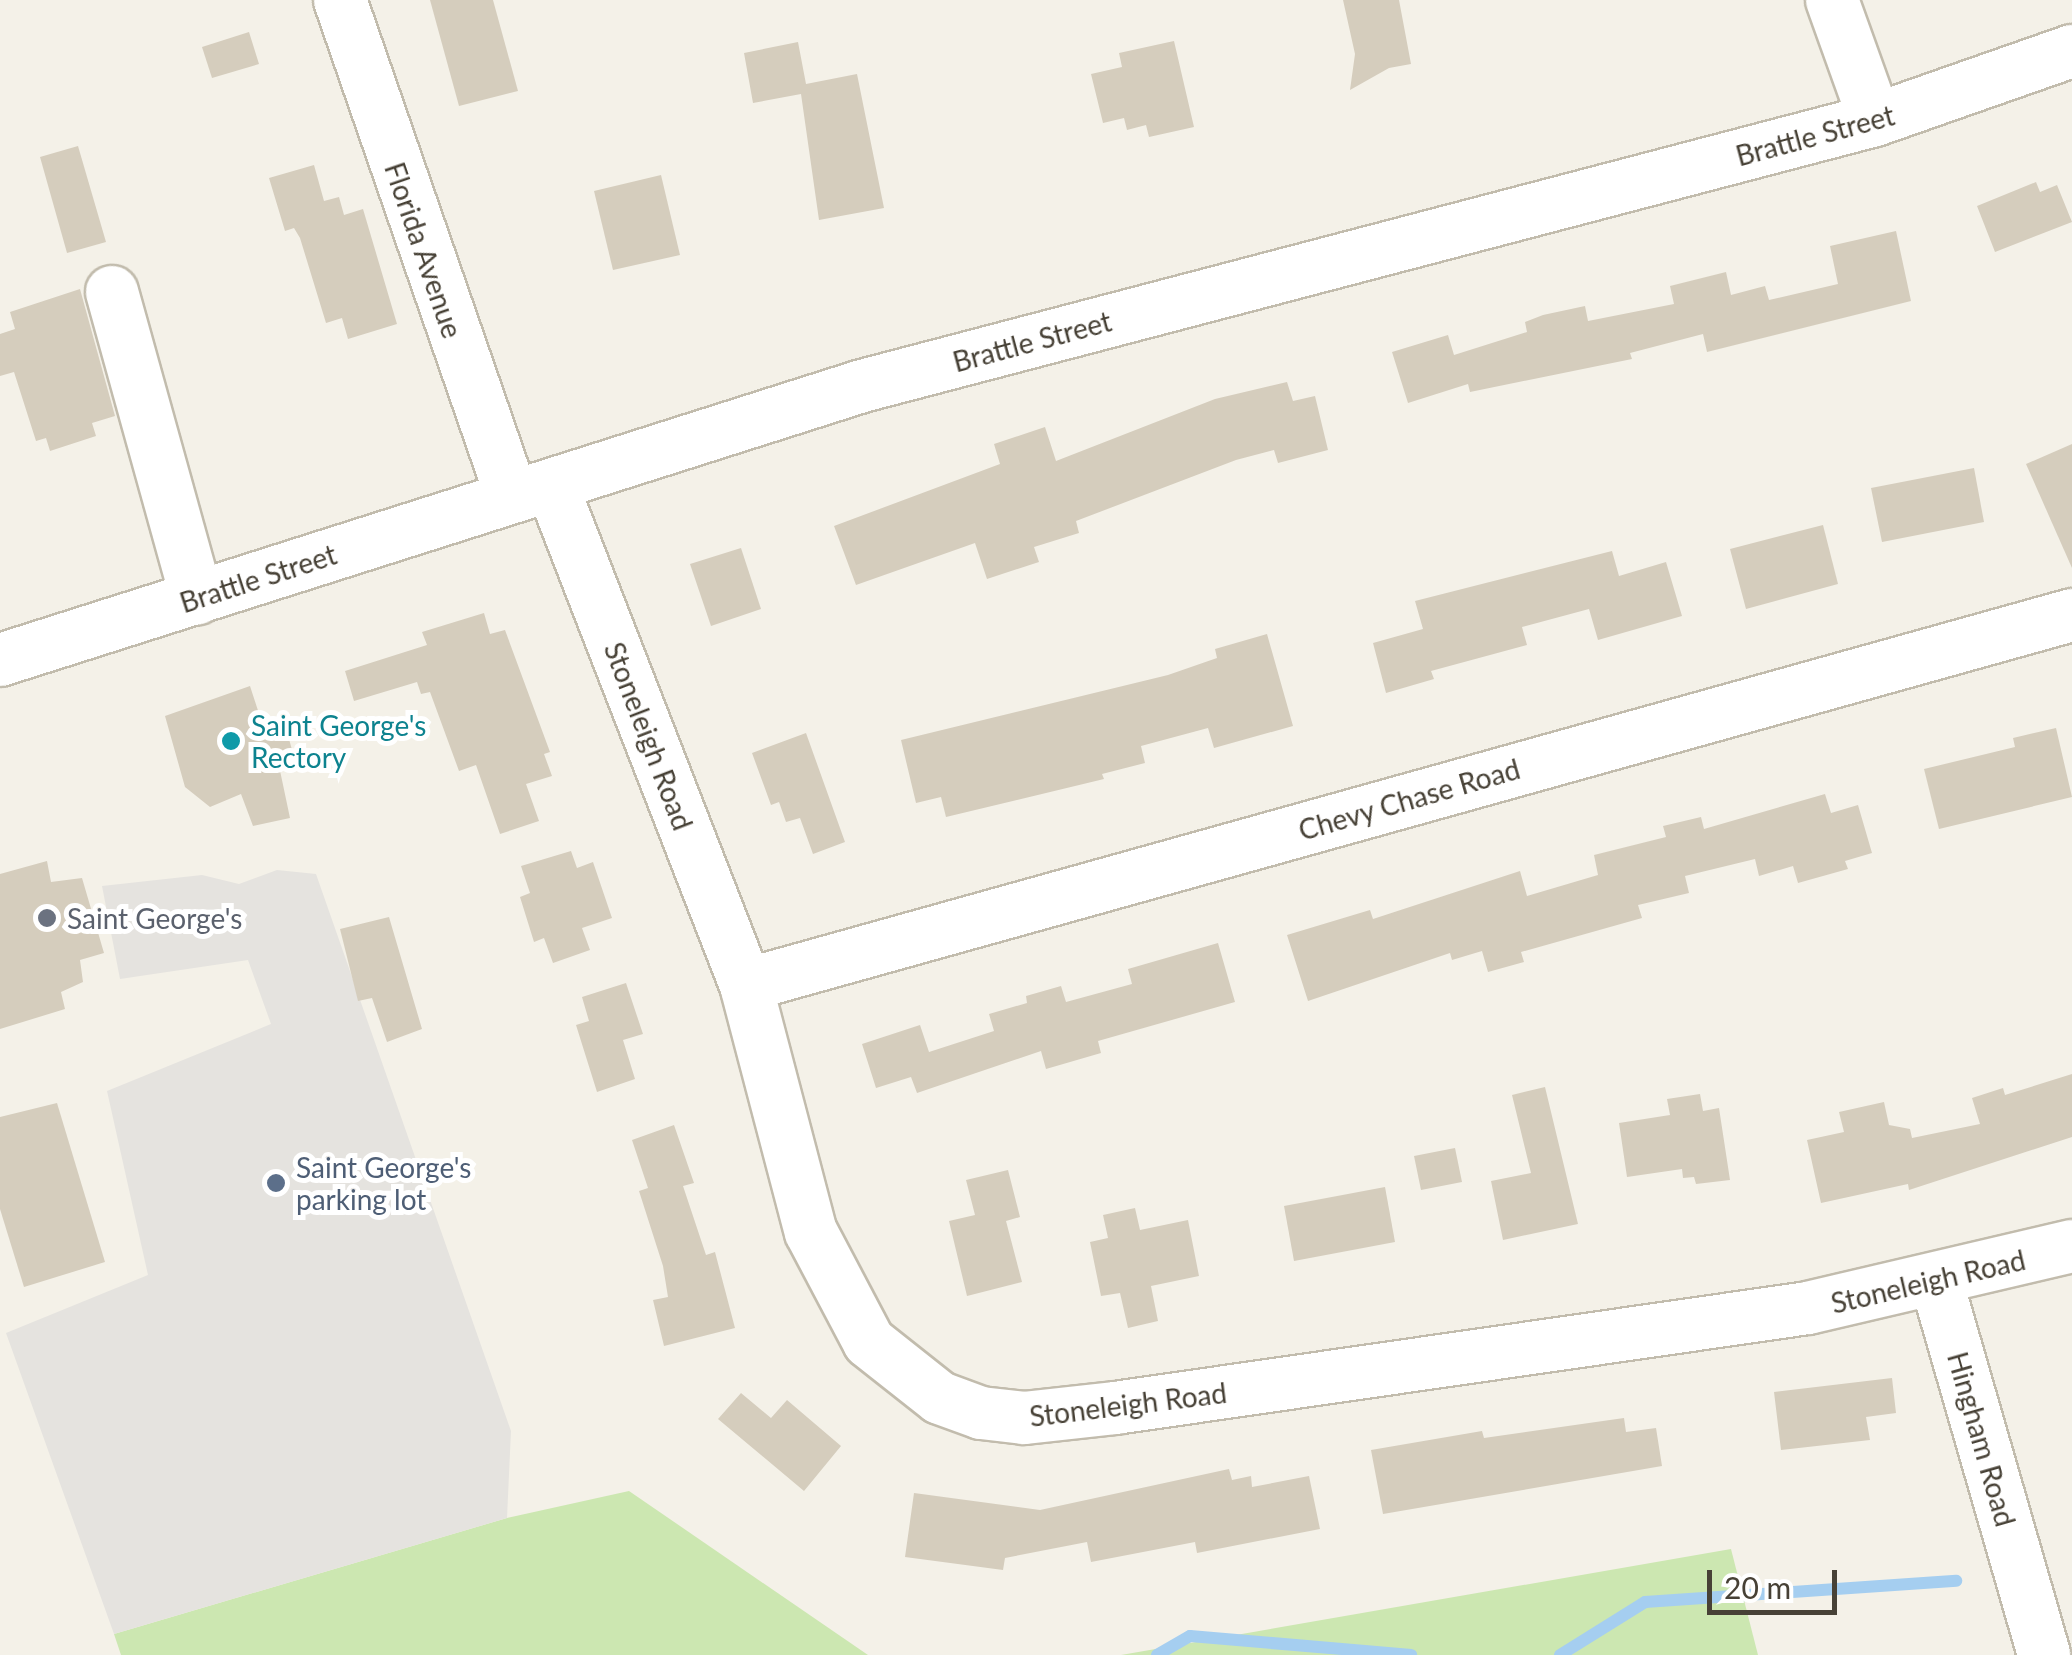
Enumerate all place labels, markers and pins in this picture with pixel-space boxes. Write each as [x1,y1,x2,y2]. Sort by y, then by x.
place label: Saint George's Rectory [251,708,426,774]
marker: Saint George's Rectory [220,730,242,752]
place label: Saint George's [67,901,242,935]
marker: Saint George's [36,907,58,929]
place label: Saint George's parking lot [296,1150,471,1216]
marker: Saint George's parking lot [265,1172,287,1194]

